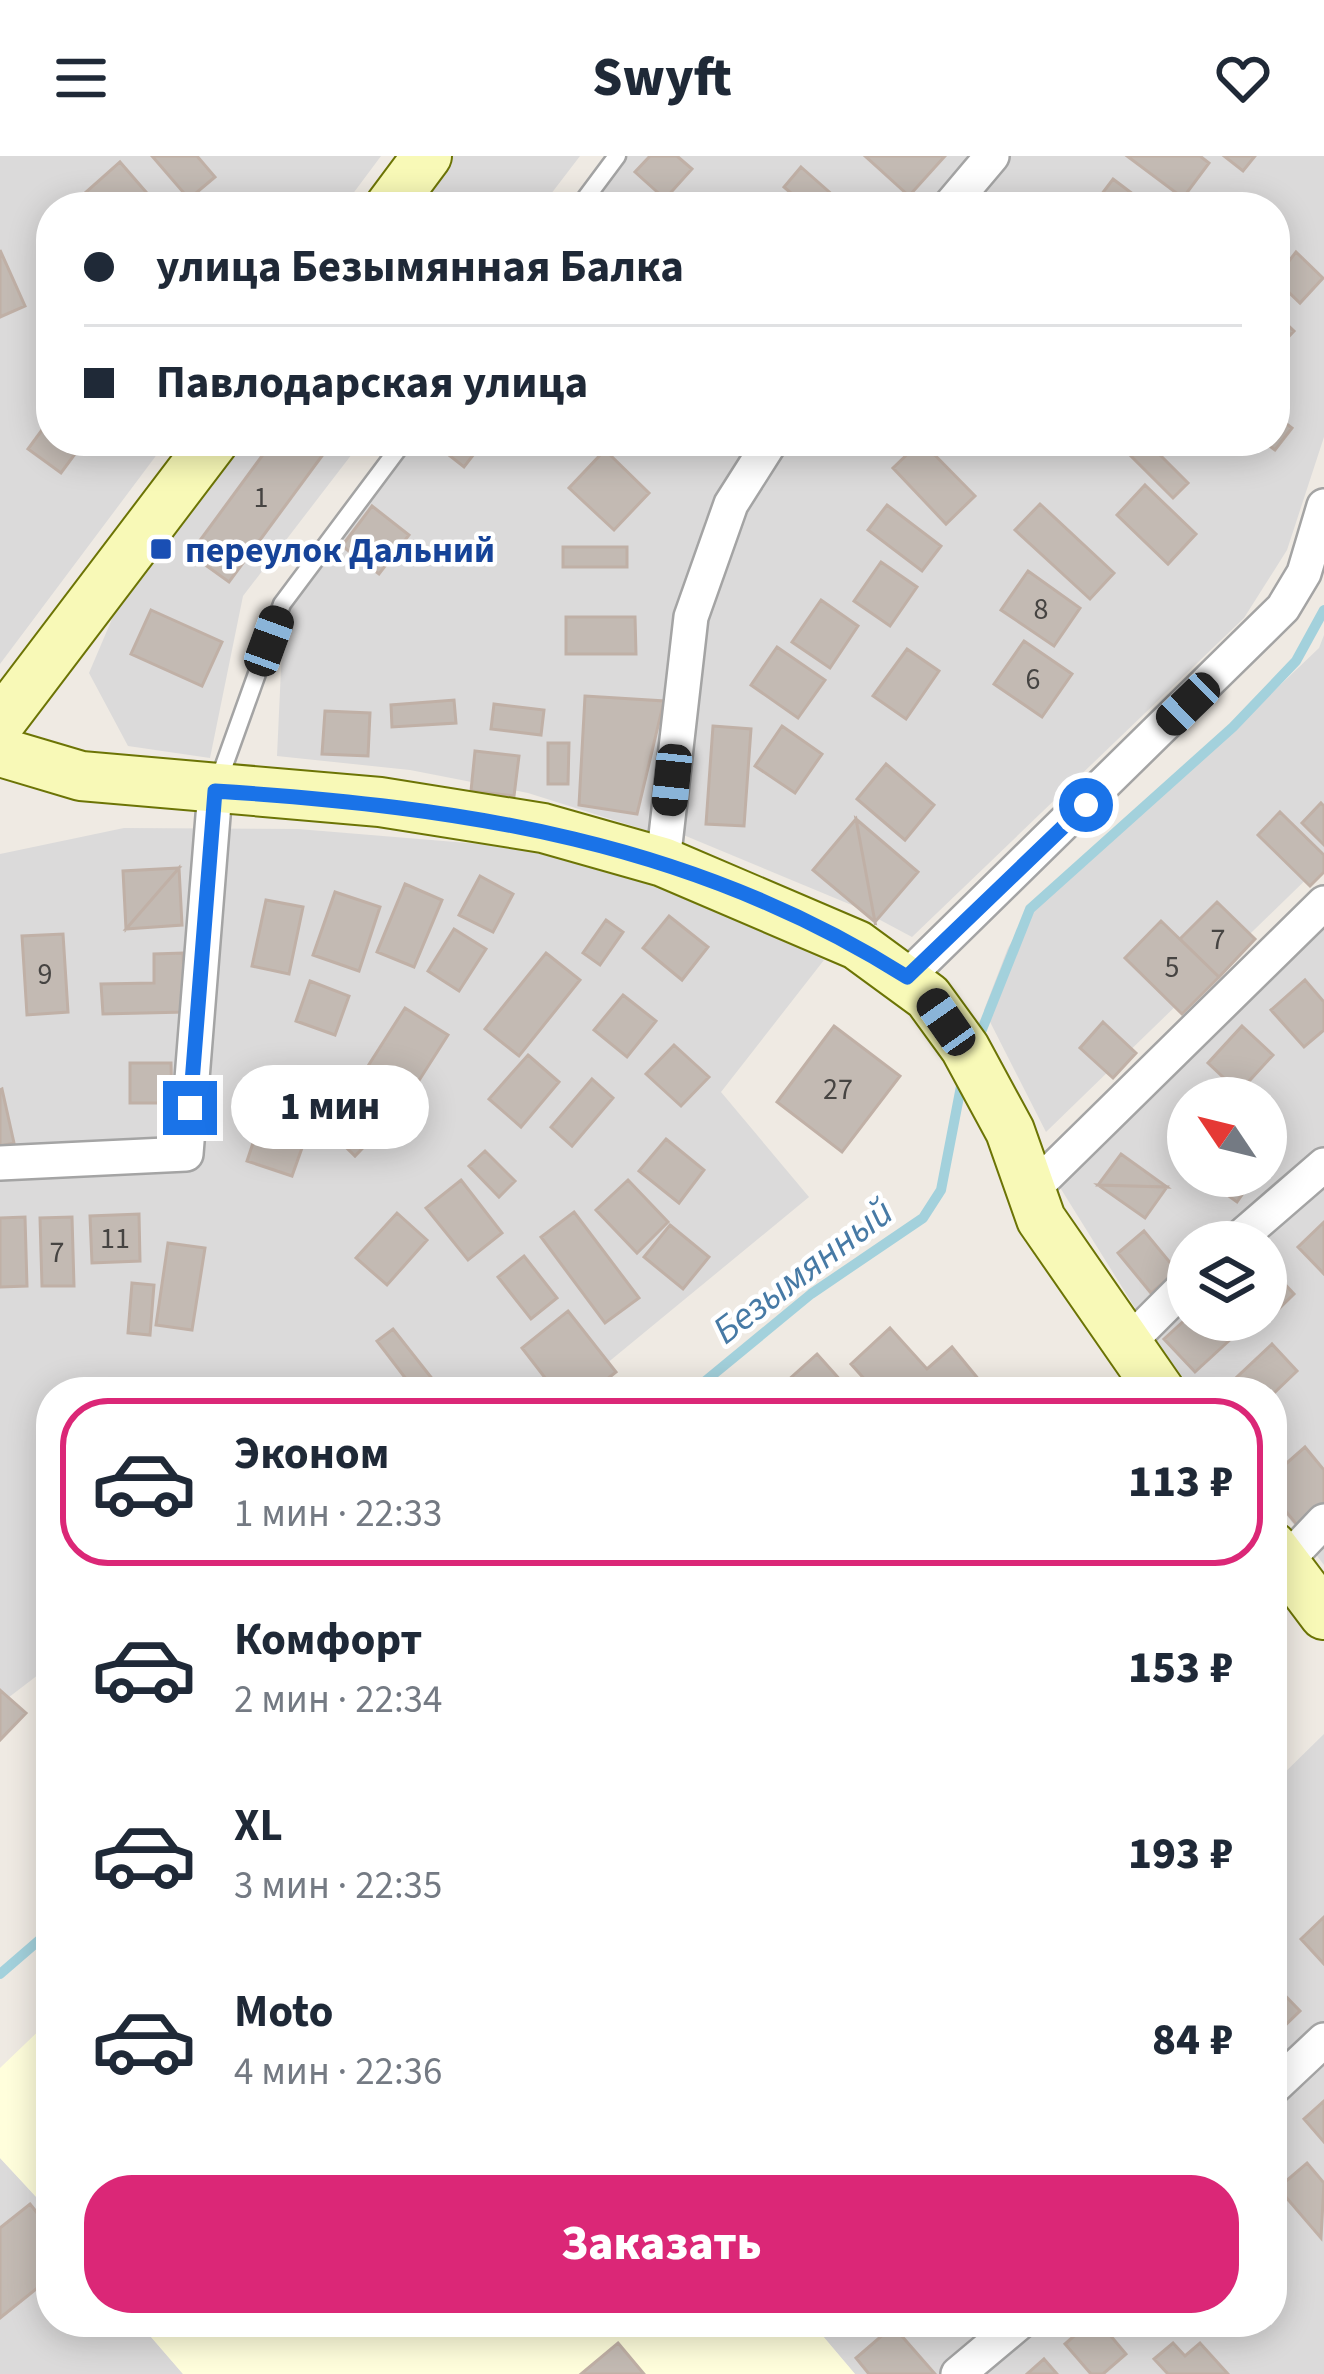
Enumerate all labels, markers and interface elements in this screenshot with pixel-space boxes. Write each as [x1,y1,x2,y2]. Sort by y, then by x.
text: Swyft [592,40,732,117]
icon: menu [48,45,114,111]
icon: heart [1210,45,1276,111]
text: улица Безымянная Балка [156,235,684,299]
text: Павлодарская улица [156,351,588,415]
house number: 1 [254,476,268,519]
place label: переулок Дальний [185,525,495,576]
marker: переулок Дальний [148,536,174,562]
house number: 8 [1034,588,1048,631]
car [240,601,298,681]
house number: 6 [1026,658,1040,701]
car [1150,666,1226,742]
car [650,742,694,818]
route start [1059,778,1113,832]
house number: 7 [1211,918,1225,961]
house number: 5 [1165,946,1179,989]
house number: 9 [38,953,52,996]
car [911,982,981,1062]
callout: 1 мин [232,1066,430,1150]
house number: 27 [823,1068,853,1111]
north arrow [1167,1077,1287,1197]
map controls [1167,1077,1287,1341]
text: 1 мин [280,1079,380,1135]
route end [163,1081,217,1135]
water label: Безымянный [701,1185,905,1358]
house number: 11 [100,1217,130,1260]
button: layers [1167,1221,1287,1341]
house number: 7 [50,1231,64,1274]
text: Эконом [234,1422,390,1486]
icon: car [90,1428,198,1536]
text: 113 ₽ [1128,1450,1233,1514]
text: 1 мин · 22:33 [234,1486,442,1542]
text: Комфорт [234,1608,422,1672]
icon: car [90,1614,198,1722]
text: 153 ₽ [1128,1636,1233,1700]
text: 2 мин · 22:34 [234,1672,442,1728]
text: XL [234,1794,283,1858]
icon: car [90,1800,198,1908]
text: 193 ₽ [1128,1822,1233,1886]
text: 3 мин · 22:35 [234,1858,442,1914]
text: Moto [234,1980,333,2044]
icon: car [90,1986,198,2094]
text: 84 ₽ [1152,2008,1233,2072]
text: 4 мин · 22:36 [234,2044,442,2100]
button: Заказать [84,2175,1239,2313]

